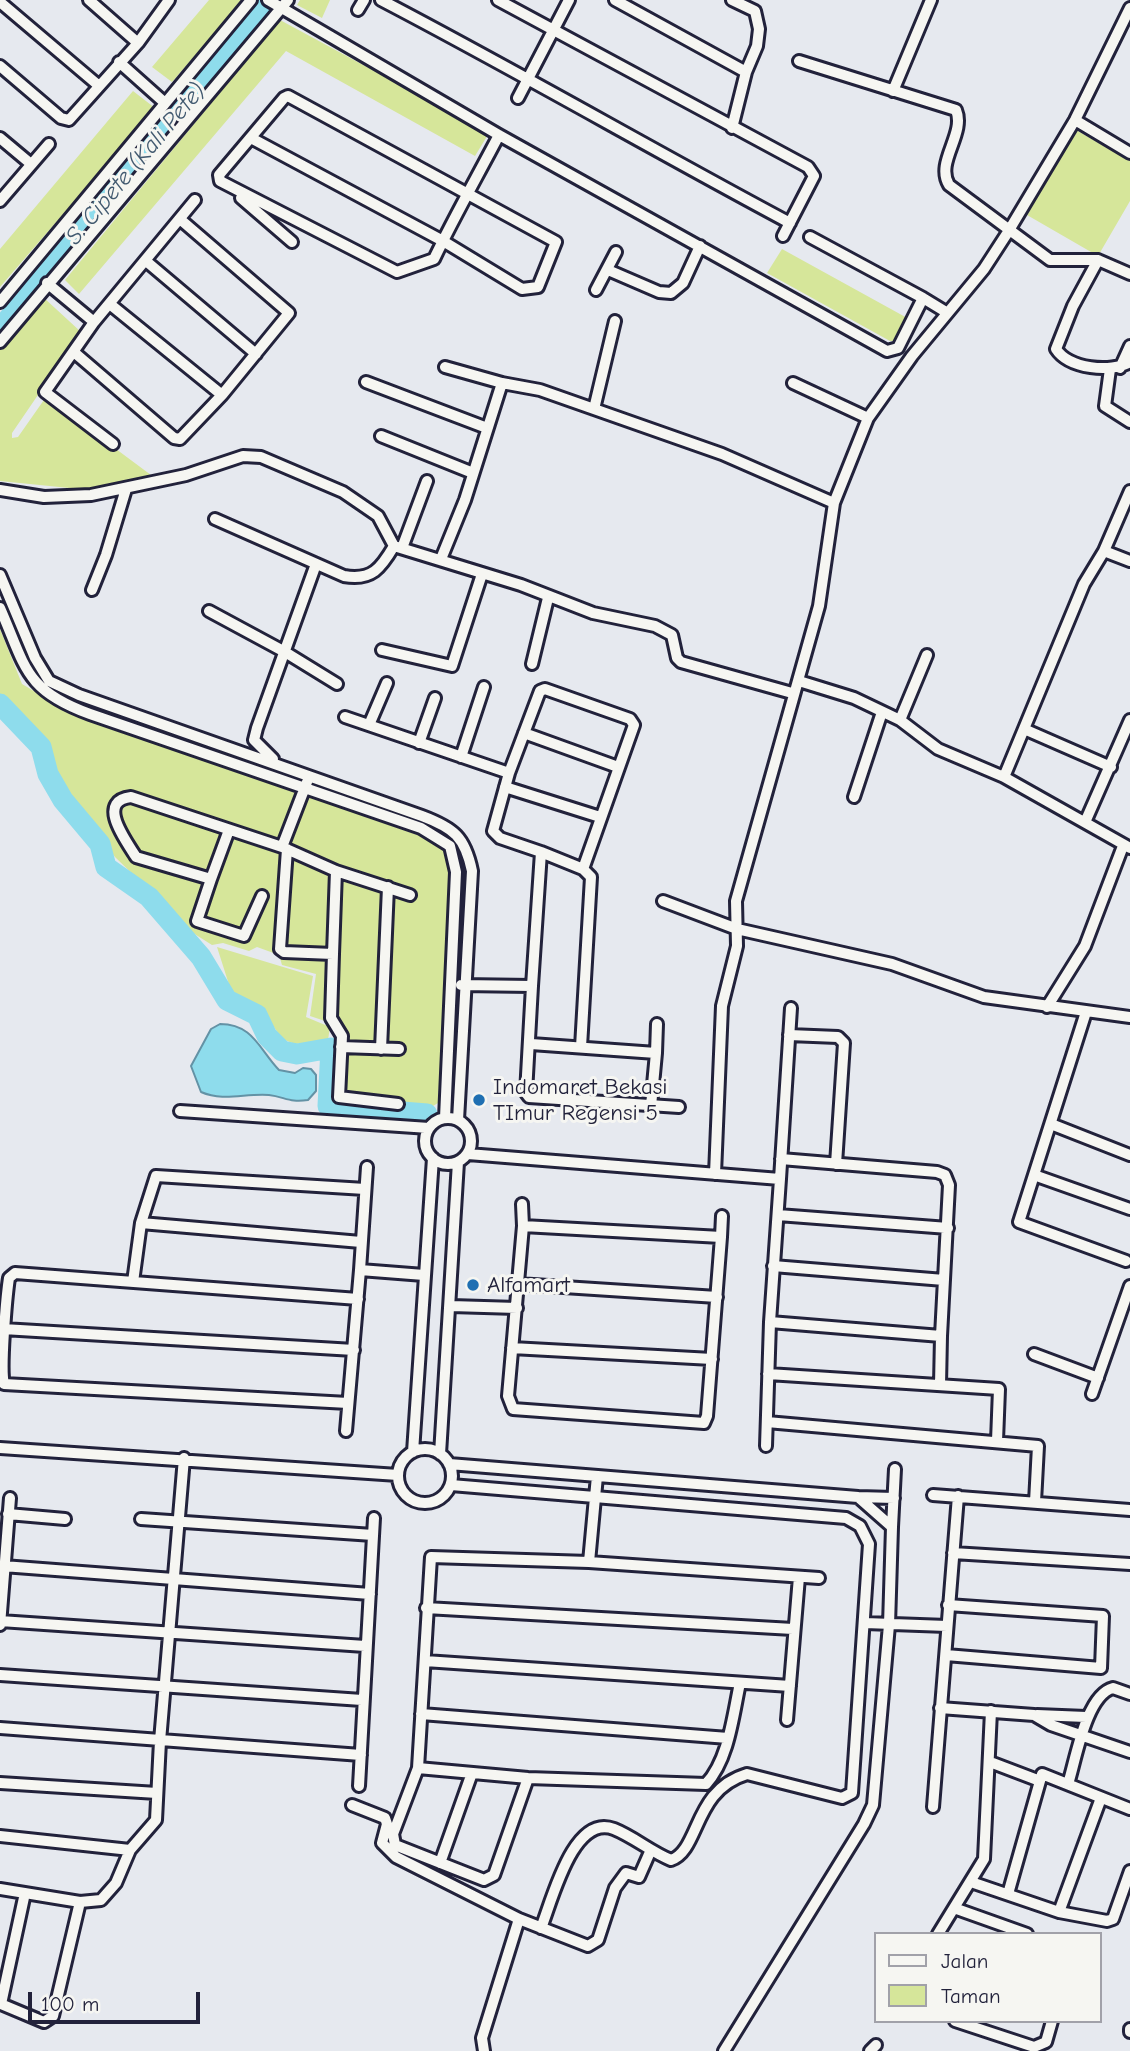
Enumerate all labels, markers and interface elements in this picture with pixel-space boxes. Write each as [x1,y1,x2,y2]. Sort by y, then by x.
water label: S. Cipete (Kali Pete) [60,77,212,251]
place label: Indomaret Bekasi TImur Regensi 5 [493,1073,668,1127]
marker: Indomaret Bekasi TImur Regensi 5 [471,1092,487,1108]
place label: Alfamart [487,1271,570,1299]
marker: Alfamart [465,1277,481,1293]
legend [874,1932,1102,2023]
text: Jalan [941,1949,988,1973]
scale bar [32,1978,203,2022]
text: Taman [941,1984,1001,2008]
text: 100 m [41,1992,99,2016]

